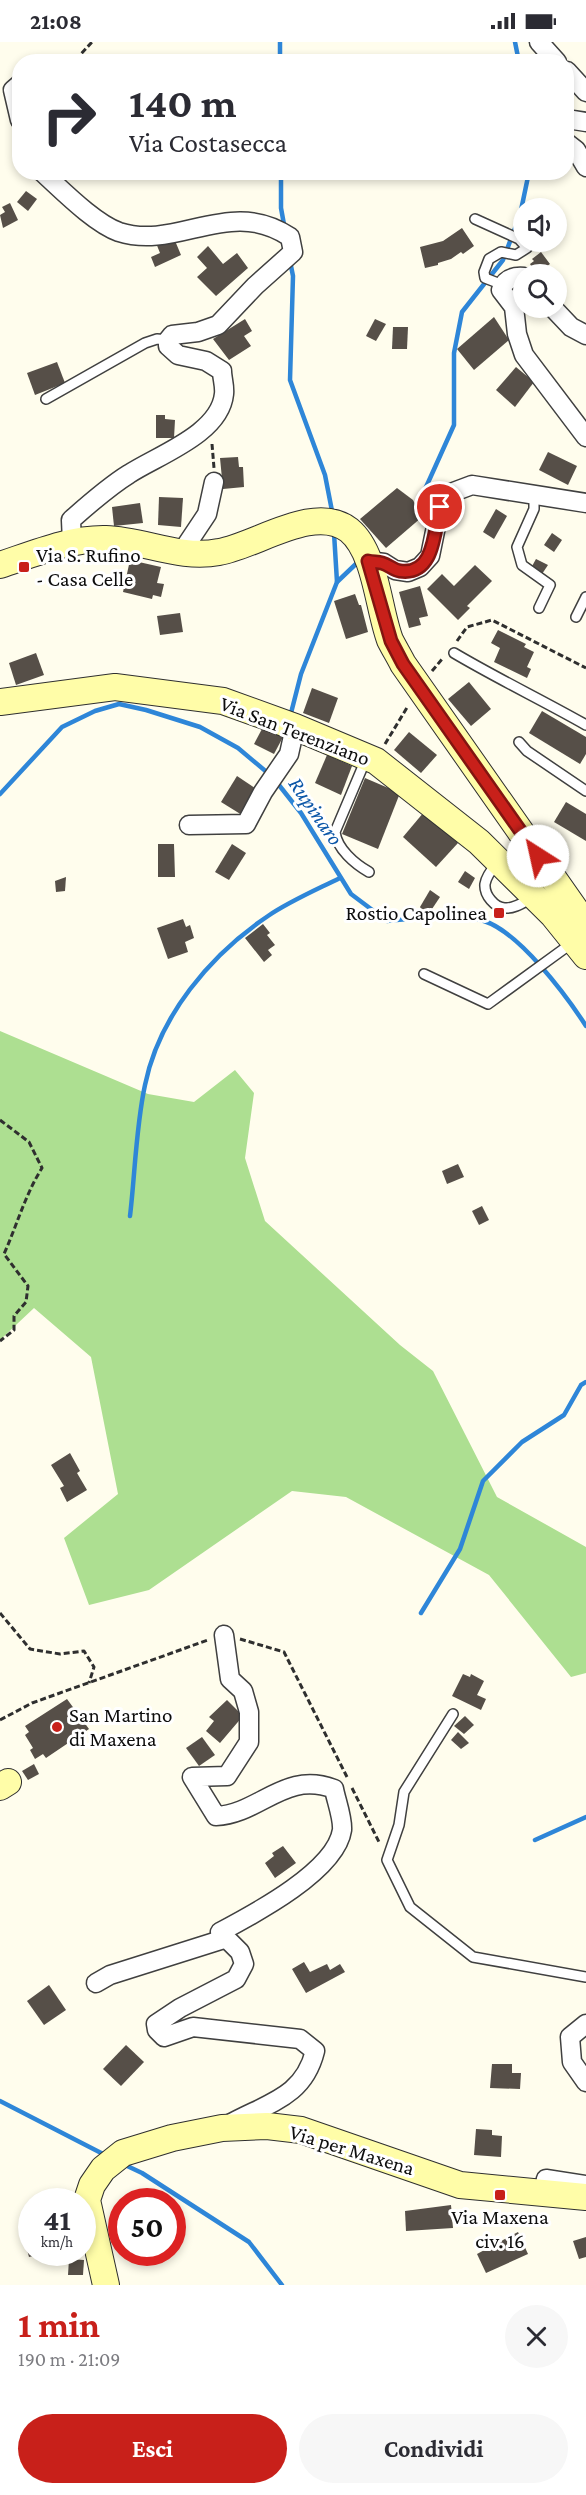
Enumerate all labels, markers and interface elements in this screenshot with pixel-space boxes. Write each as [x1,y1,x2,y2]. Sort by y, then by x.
text: 21:08 [30,9,82,34]
icon: right [30,78,108,156]
text: 140 m [129,79,237,126]
text: Via Costasecca [129,128,287,158]
map controls [513,198,567,318]
button: sound [513,198,567,252]
button: search [513,264,567,318]
pin [414,481,465,532]
icon: arrive [423,490,456,523]
place label: Via S. Rufino - Casa Celle [36,543,141,591]
marker: Via S. Rufino - Casa Celle [17,560,31,574]
street label: Via San Terenziano [217,691,373,771]
water label: Rupinaro [284,772,348,850]
position arrow [506,824,570,888]
place label: Rostio Capolinea [345,901,487,925]
marker: Rostio Capolinea [492,906,506,920]
place label: San Martino di Maxena [69,1703,173,1751]
marker: San Martino di Maxena [50,1720,64,1734]
street label: Via per Maxena [287,2120,418,2180]
speed limit sign: 50 [108,2188,186,2266]
marker: Via Maxena civ. 16 [493,2188,507,2202]
text: 41 [43,2203,71,2236]
place label: Via Maxena civ. 16 [451,2205,549,2253]
text: km/h [41,2234,73,2250]
text: 1 min [18,2305,100,2345]
button: close [505,2305,568,2368]
text: 190 m · 21:09 [18,2348,120,2370]
button: Esci [18,2414,287,2483]
button: Condividi [299,2414,568,2483]

